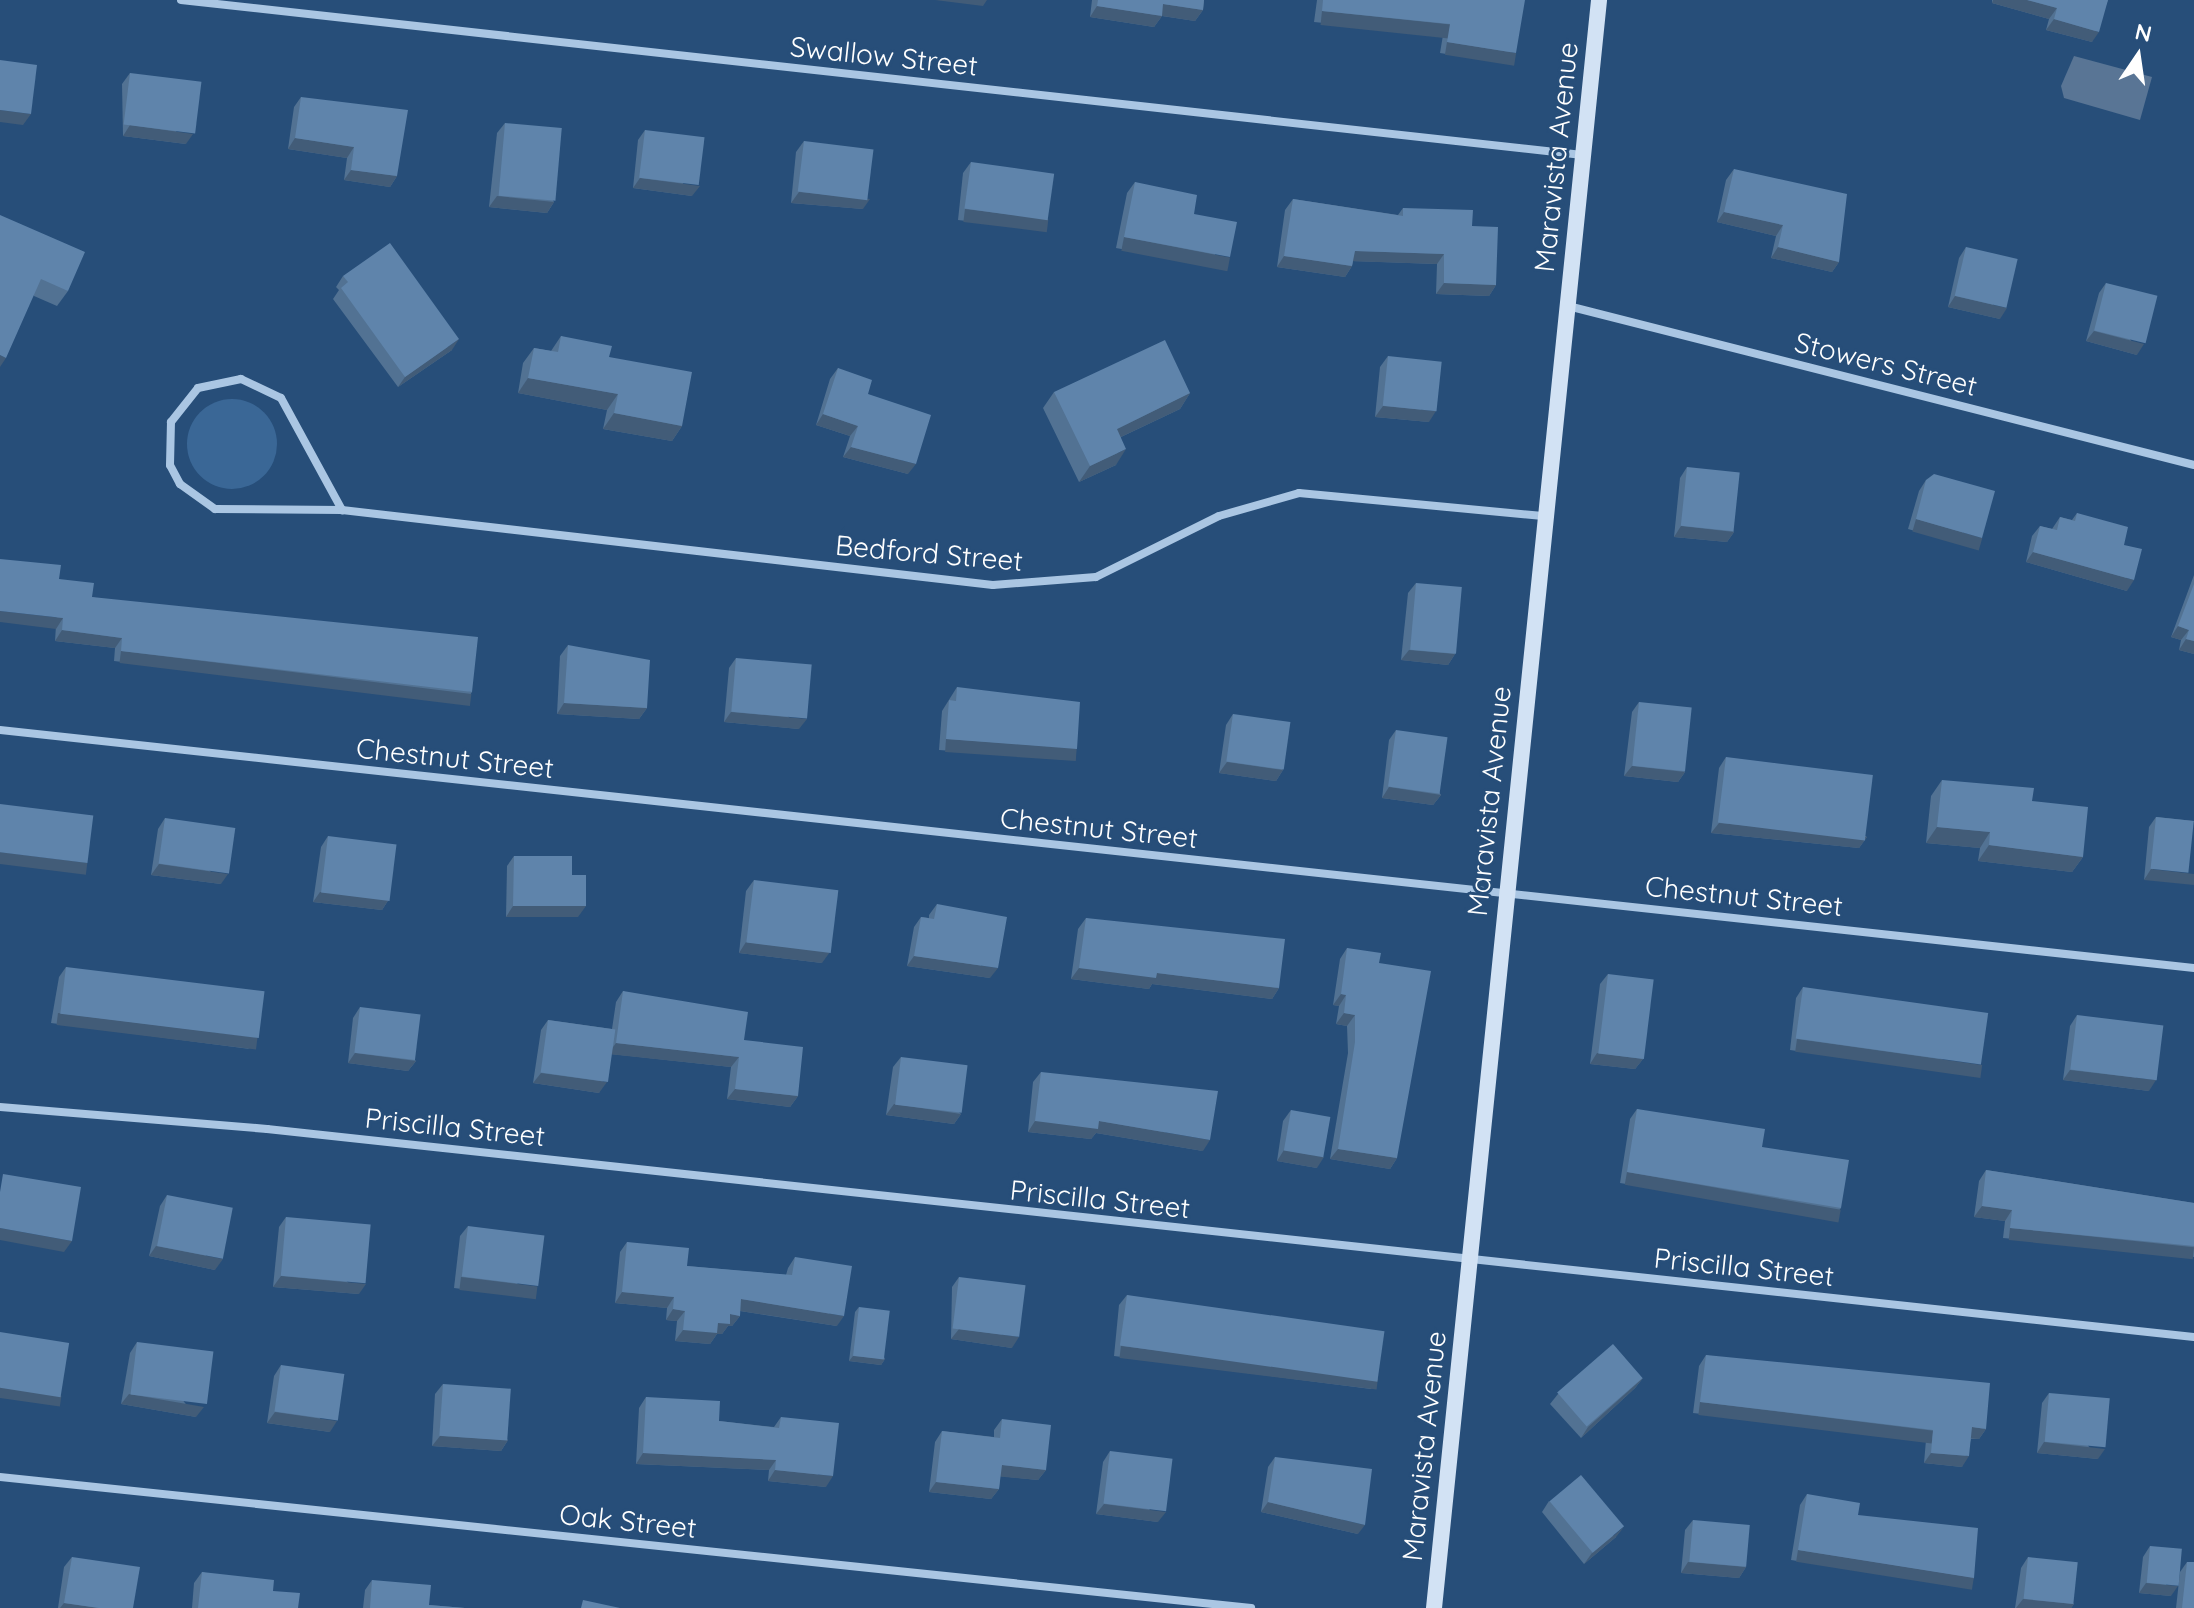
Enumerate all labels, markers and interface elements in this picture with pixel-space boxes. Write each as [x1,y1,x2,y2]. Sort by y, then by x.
north arrow [2098,16,2178,96]
text: N [2132,17,2154,48]
street label: Swallow Street [788,29,980,83]
street label: Maravista Avenue [1527,40,1585,274]
street label: Stowers Street [1791,325,1981,403]
street label: Bedford Street [834,528,1024,578]
street label: Maravista Avenue [1460,684,1518,918]
street label: Chestnut Street [355,731,555,785]
street label: Chestnut Street [999,801,1199,855]
street label: Chestnut Street [1644,869,1844,923]
street label: Priscilla Street [363,1101,547,1153]
street label: Priscilla Street [1008,1173,1192,1225]
street label: Priscilla Street [1652,1241,1836,1293]
street label: Maravista Avenue [1395,1329,1453,1563]
street label: Oak Street [558,1497,698,1545]

